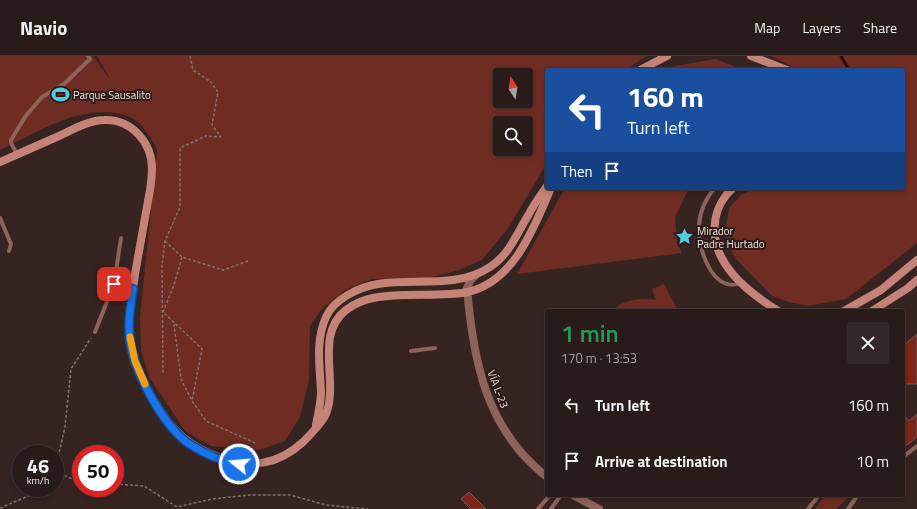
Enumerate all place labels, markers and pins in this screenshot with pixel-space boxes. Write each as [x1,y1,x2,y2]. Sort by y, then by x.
sports icon: Parque Sausalito [50,85,70,105]
place label: Parque Sausalito [73,87,151,103]
place label: Mirador Padre Hurtado [697,223,765,252]
place icon: Mirador Padre Hurtado [674,227,694,247]
pin [97,267,131,301]

